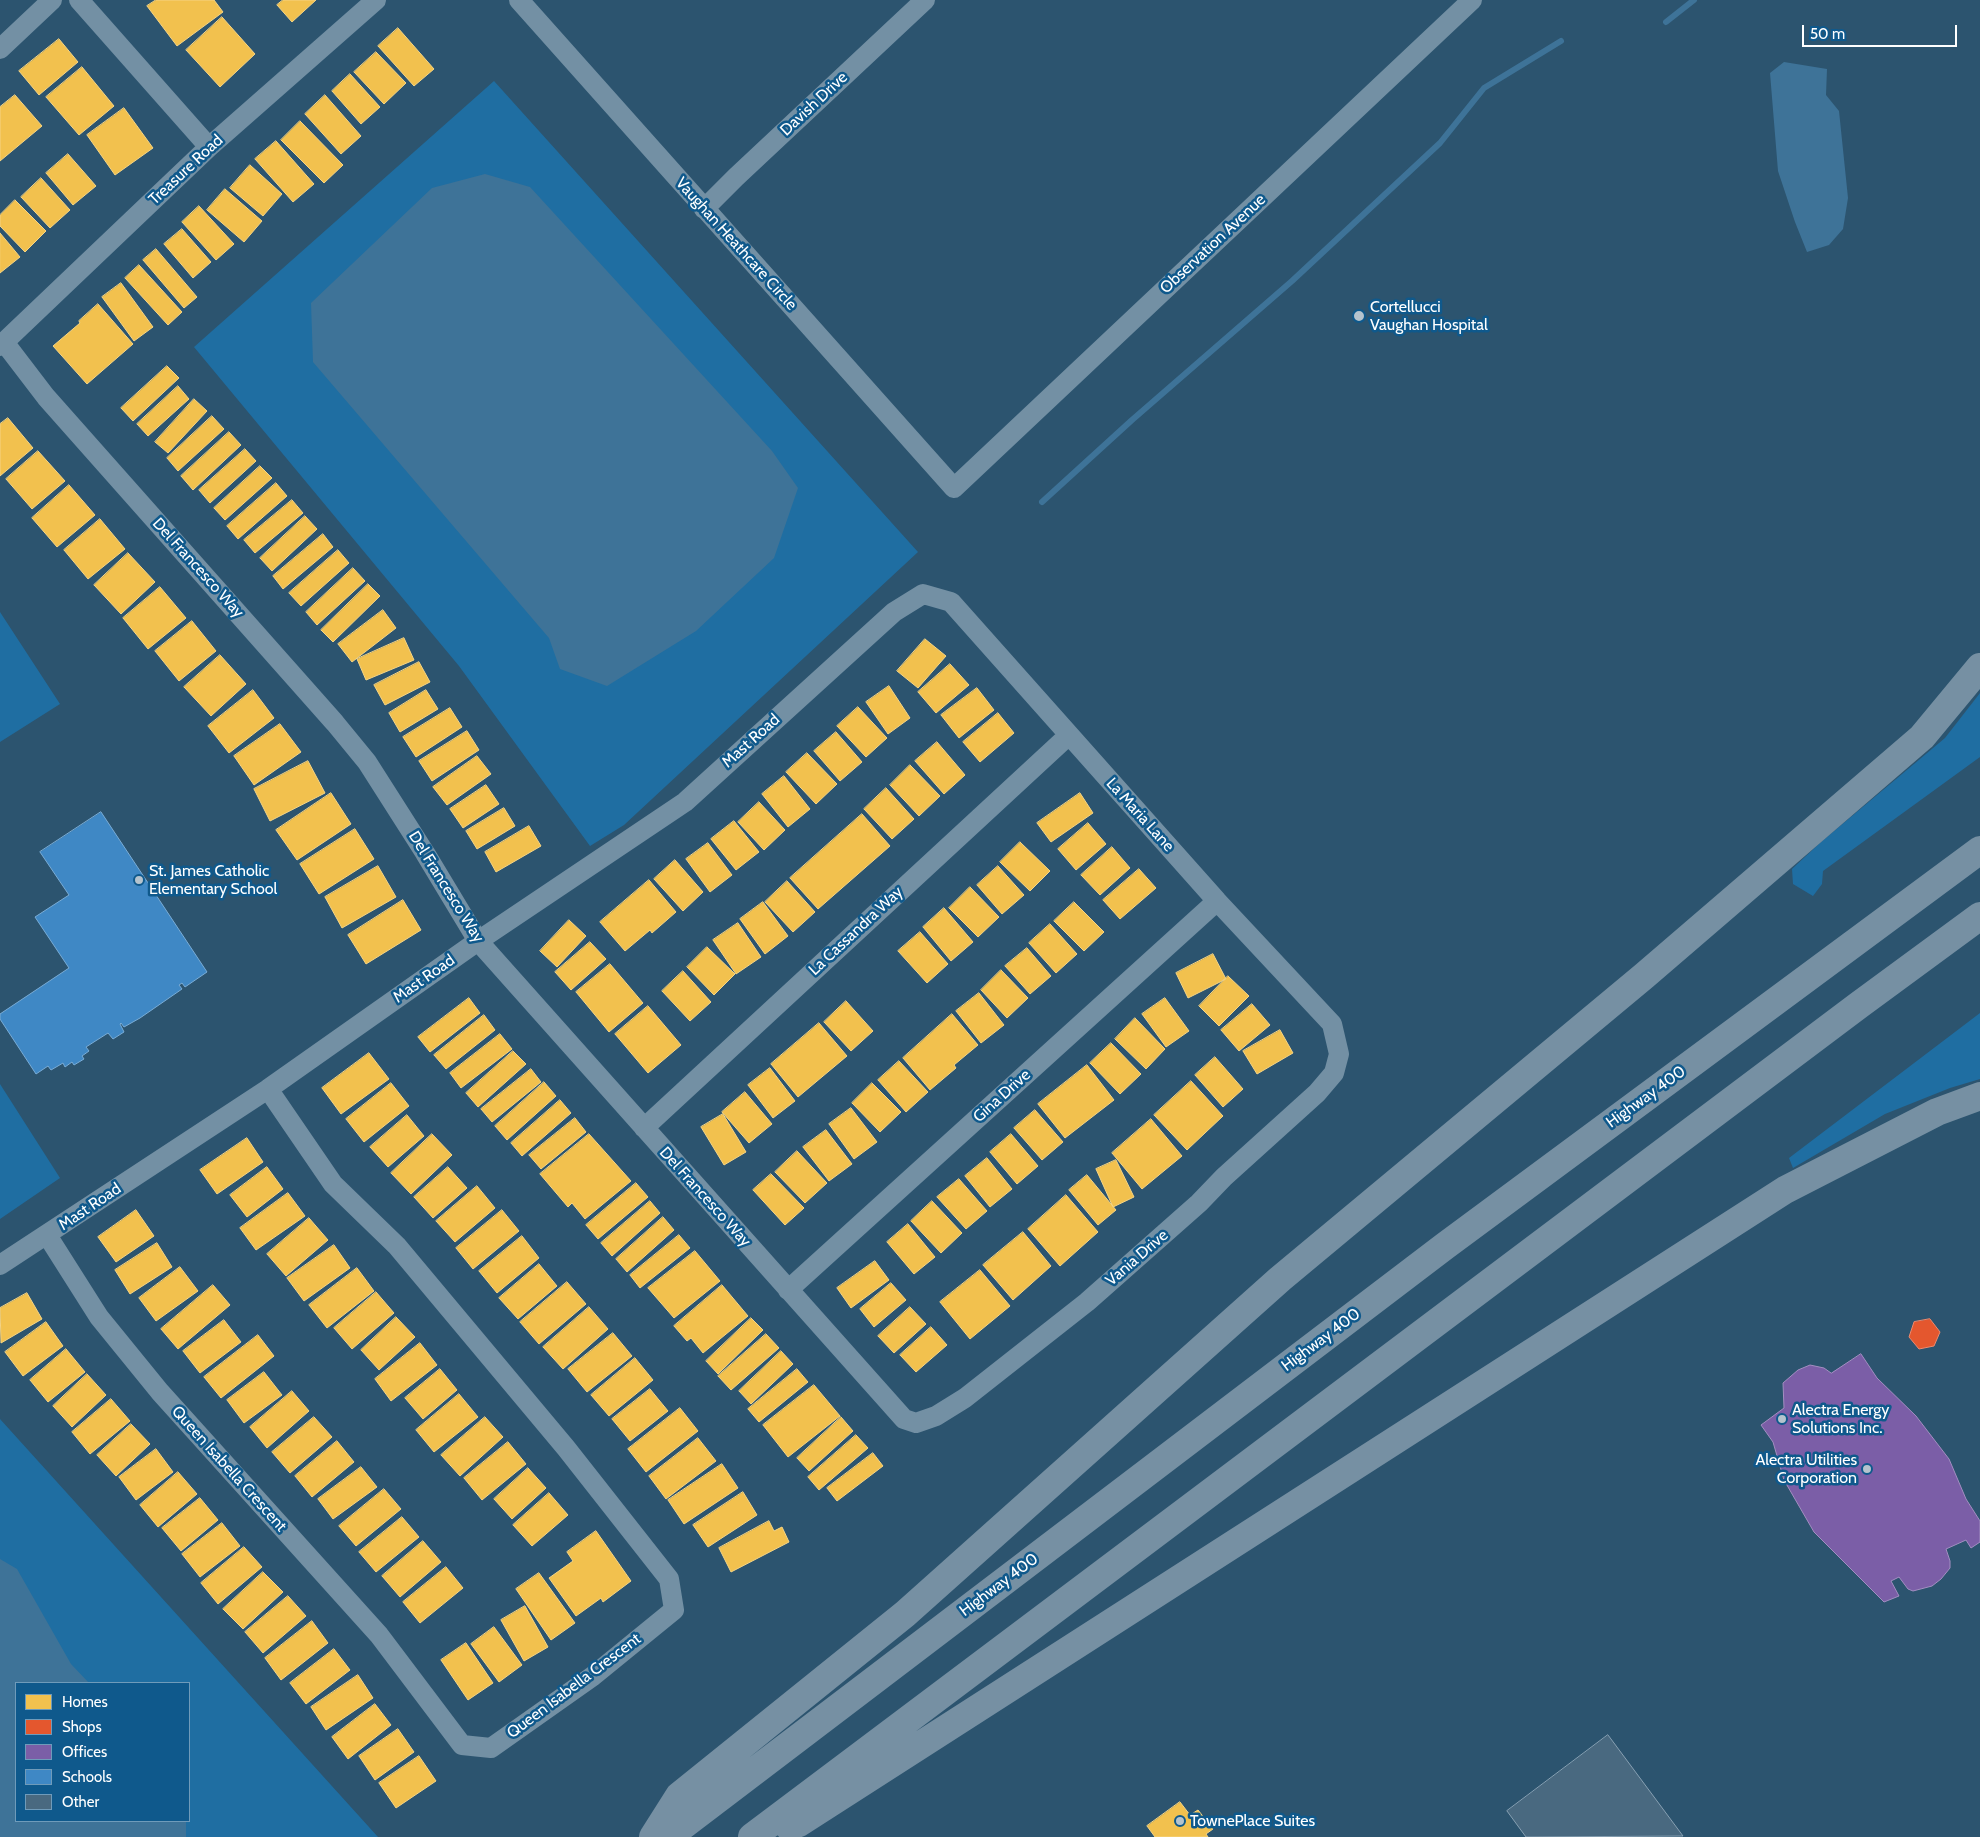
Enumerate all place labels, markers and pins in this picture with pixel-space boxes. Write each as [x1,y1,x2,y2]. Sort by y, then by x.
place label: Cortellucci Vaughan Hospital [1370,297,1488,335]
marker: Cortellucci Vaughan Hospital [1352,309,1366,323]
place label: St. James Catholic Elementary School [149,861,277,899]
marker: St. James Catholic Elementary School [133,874,145,886]
place label: Alectra Energy Solutions Inc. [1792,1400,1889,1438]
marker: Alectra Energy Solutions Inc. [1776,1413,1788,1425]
place label: Alectra Utilities Corporation [1755,1450,1857,1488]
marker: Alectra Utilities Corporation [1861,1463,1873,1475]
place label: TownePlace Suites [1190,1811,1315,1831]
marker: TownePlace Suites [1174,1815,1186,1827]

